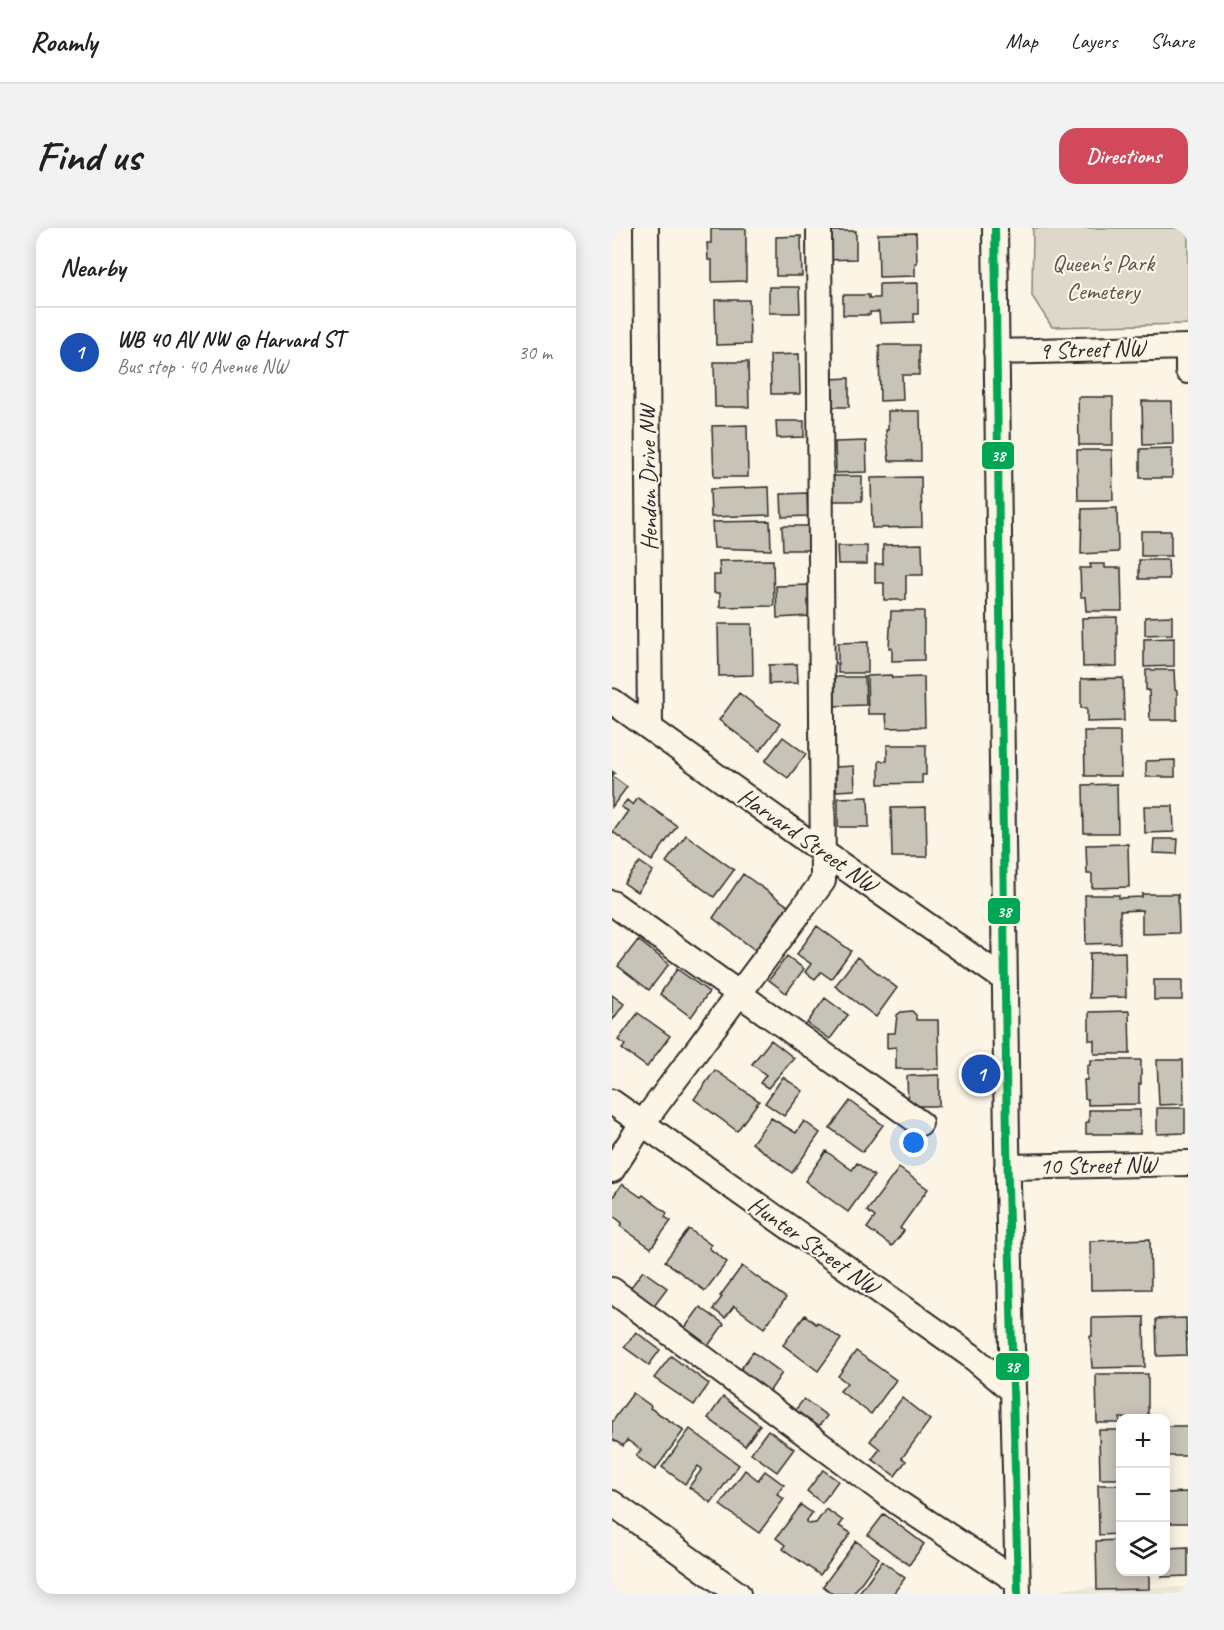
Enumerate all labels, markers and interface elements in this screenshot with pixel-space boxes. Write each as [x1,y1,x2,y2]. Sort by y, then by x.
text: Roamly [30,24,97,59]
text: Map [1005,28,1038,54]
text: Layers [1071,28,1117,54]
text: Share [1150,28,1194,54]
button: Directions [1059,128,1188,184]
text: Find us [36,130,141,183]
park label: Queen's Park Cemetery [1052,248,1156,306]
text: Nearby [60,251,125,284]
text: WB 40 AV NW @ Harvard ST [117,326,344,354]
street label: 9 Street NW [1038,332,1148,366]
text: 1 [75,340,84,365]
text: 30 m [518,340,552,365]
text: Bus stop · 40 Avenue NW [117,354,288,379]
street label: Hendon Drive NW [632,402,664,551]
line badge: 38 [981,441,1015,470]
text: 38 [991,446,1007,466]
street label: Harvard Street NW [732,781,886,901]
line badge: 38 [987,897,1021,925]
text: 38 [997,902,1013,922]
pin: 1 [962,1052,1000,1096]
your location [899,1128,928,1157]
street label: 10 Street NW [1039,1149,1160,1181]
street label: Hunter Street NW [743,1189,888,1303]
line badge: 38 [995,1352,1030,1381]
text: 38 [1005,1357,1021,1377]
map controls [1116,1414,1170,1576]
button: + [1116,1414,1170,1468]
button: − [1116,1468,1170,1522]
button: layers [1116,1522,1170,1576]

